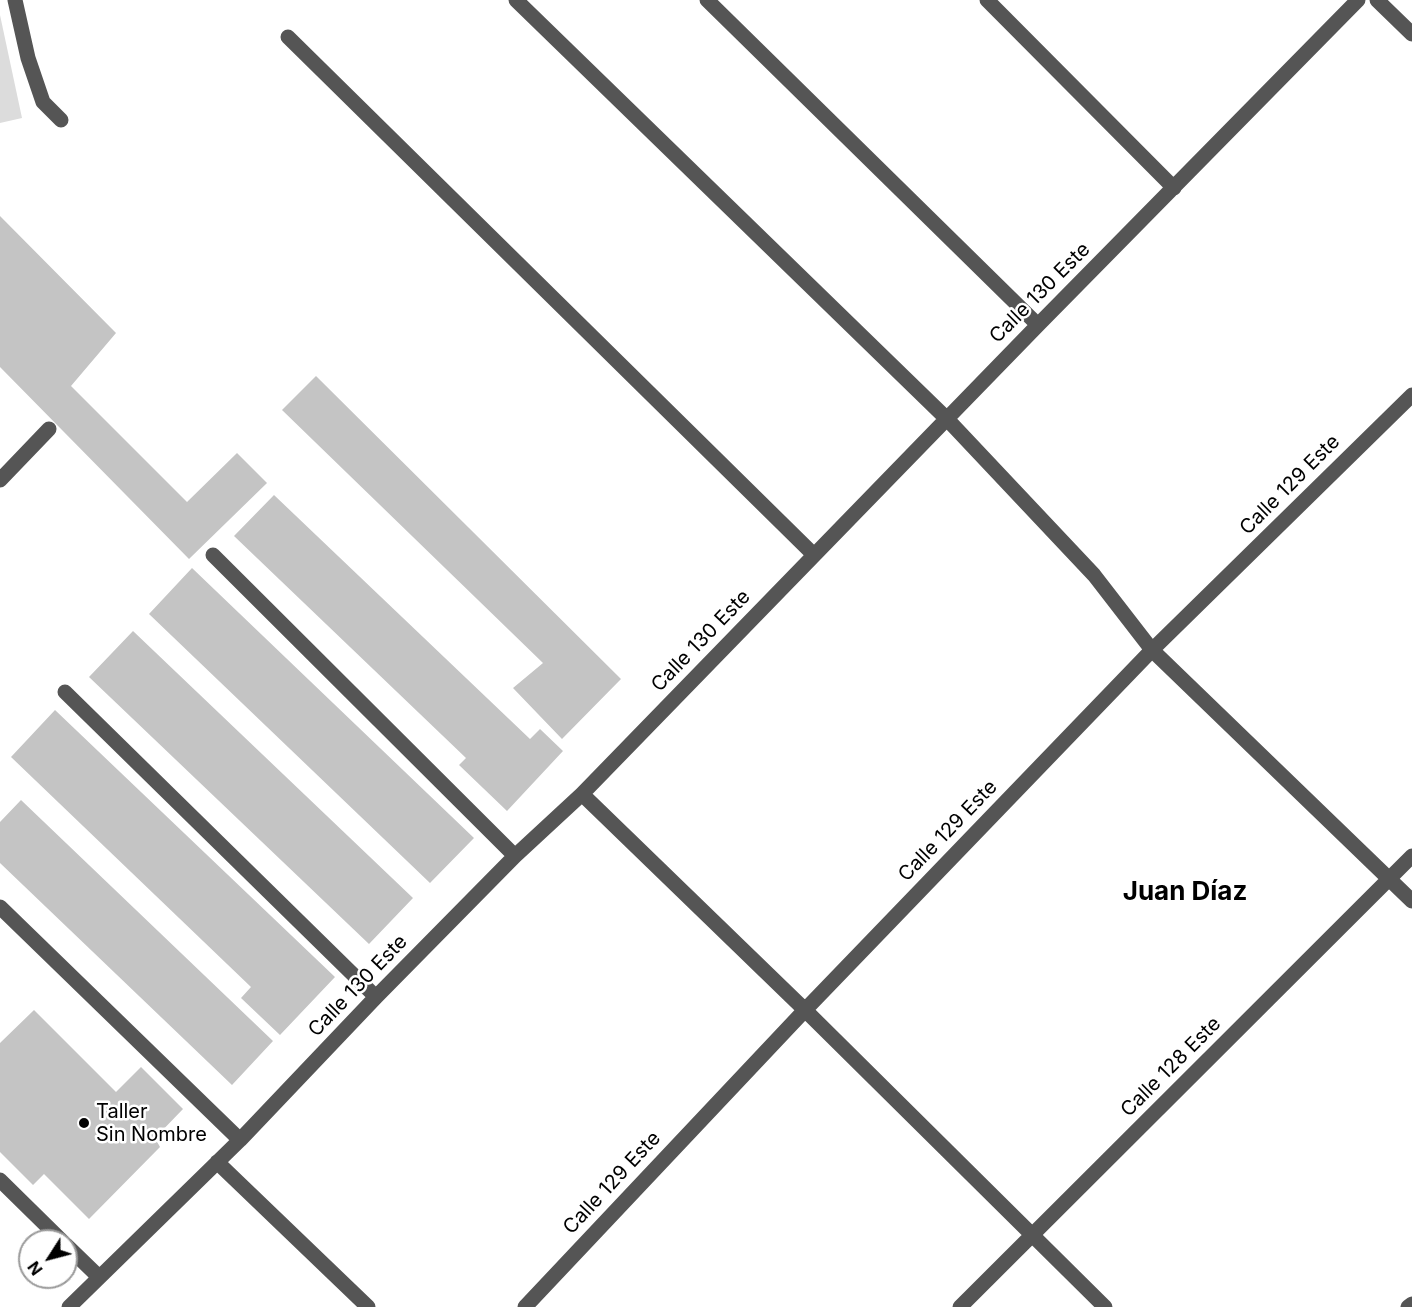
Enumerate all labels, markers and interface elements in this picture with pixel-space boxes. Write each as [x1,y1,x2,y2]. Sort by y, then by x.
street label: Calle 130 Este [985,238,1095,348]
street label: Calle 129 Este [1235,430,1345,540]
street label: Calle 130 Este [646,585,756,697]
street label: Calle 129 Este [894,775,1002,887]
district label: Juan Díaz [1123,876,1247,908]
street label: Calle 130 Este [303,930,413,1042]
street label: Calle 128 Este [1116,1012,1226,1122]
place label: Taller Sin Nombre [96,1100,207,1147]
marker: Taller Sin Nombre [77,1116,91,1130]
street label: Calle 129 Este [558,1127,666,1239]
north arrow [18,1229,78,1289]
text: N [23,1258,47,1279]

